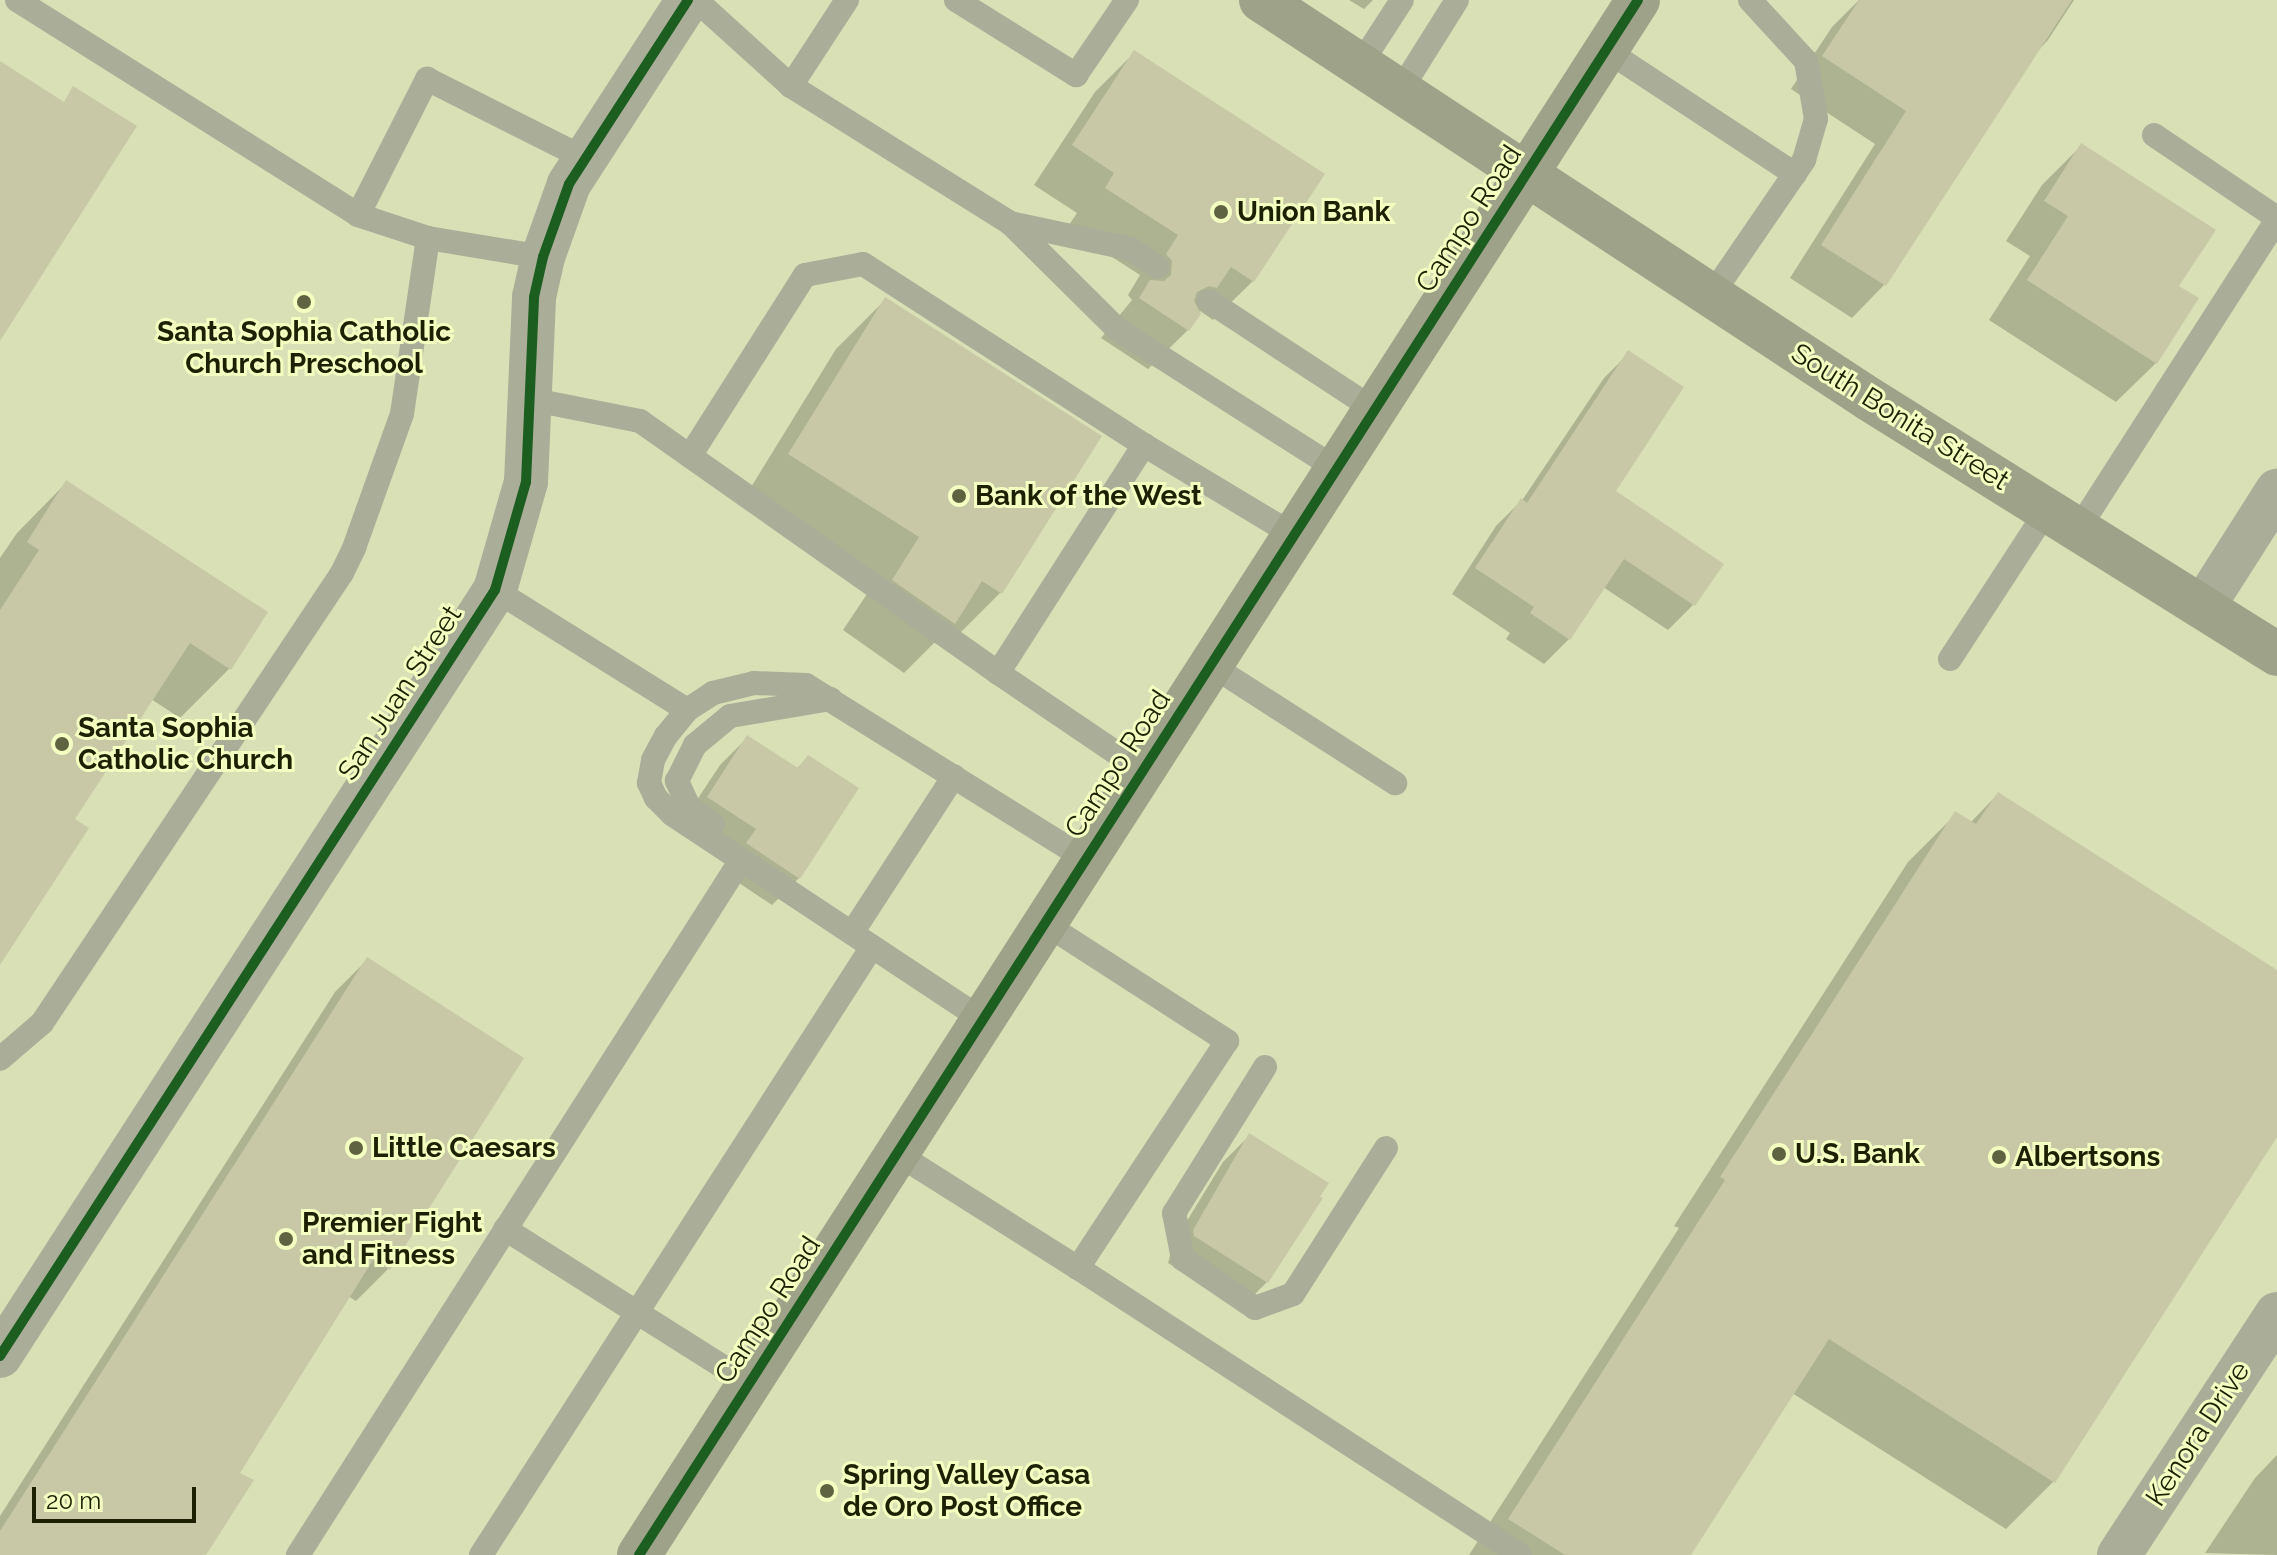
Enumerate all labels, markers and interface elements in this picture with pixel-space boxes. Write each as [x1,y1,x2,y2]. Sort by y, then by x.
street label: Campo Road [1409,139,1529,299]
place label: Union Bank [1237,195,1390,229]
marker: Union Bank [1212,203,1230,221]
marker: Santa Sophia Catholic Church Preschool [295,293,313,311]
place label: Santa Sophia Catholic Church Preschool [157,315,451,381]
street label: South Bonita Street [1785,336,2015,498]
place label: Bank of the West [975,479,1203,513]
marker: Bank of the West [950,487,968,505]
street label: San Juan Street [331,599,469,787]
street label: Campo Road [1058,684,1178,844]
place label: Santa Sophia Catholic Church [78,711,293,777]
marker: Santa Sophia Catholic Church [53,735,71,753]
place label: Little Caesars [372,1131,556,1165]
place label: U.S. Bank [1795,1137,1920,1171]
marker: Little Caesars [347,1139,365,1157]
place label: Albertsons [2015,1140,2160,1174]
marker: U.S. Bank [1770,1145,1788,1163]
marker: Albertsons [1990,1148,2008,1166]
place label: Premier Fight and Fitness [302,1206,483,1272]
marker: Premier Fight and Fitness [277,1230,295,1248]
street label: Campo Road [708,1230,828,1390]
street label: Kenora Drive [2139,1355,2257,1513]
place label: Spring Valley Casa de Oro Post Office [843,1458,1092,1524]
scale bar [36,1471,200,1521]
marker: Spring Valley Casa de Oro Post Office [818,1482,836,1500]
text: 20 m [46,1486,101,1515]

